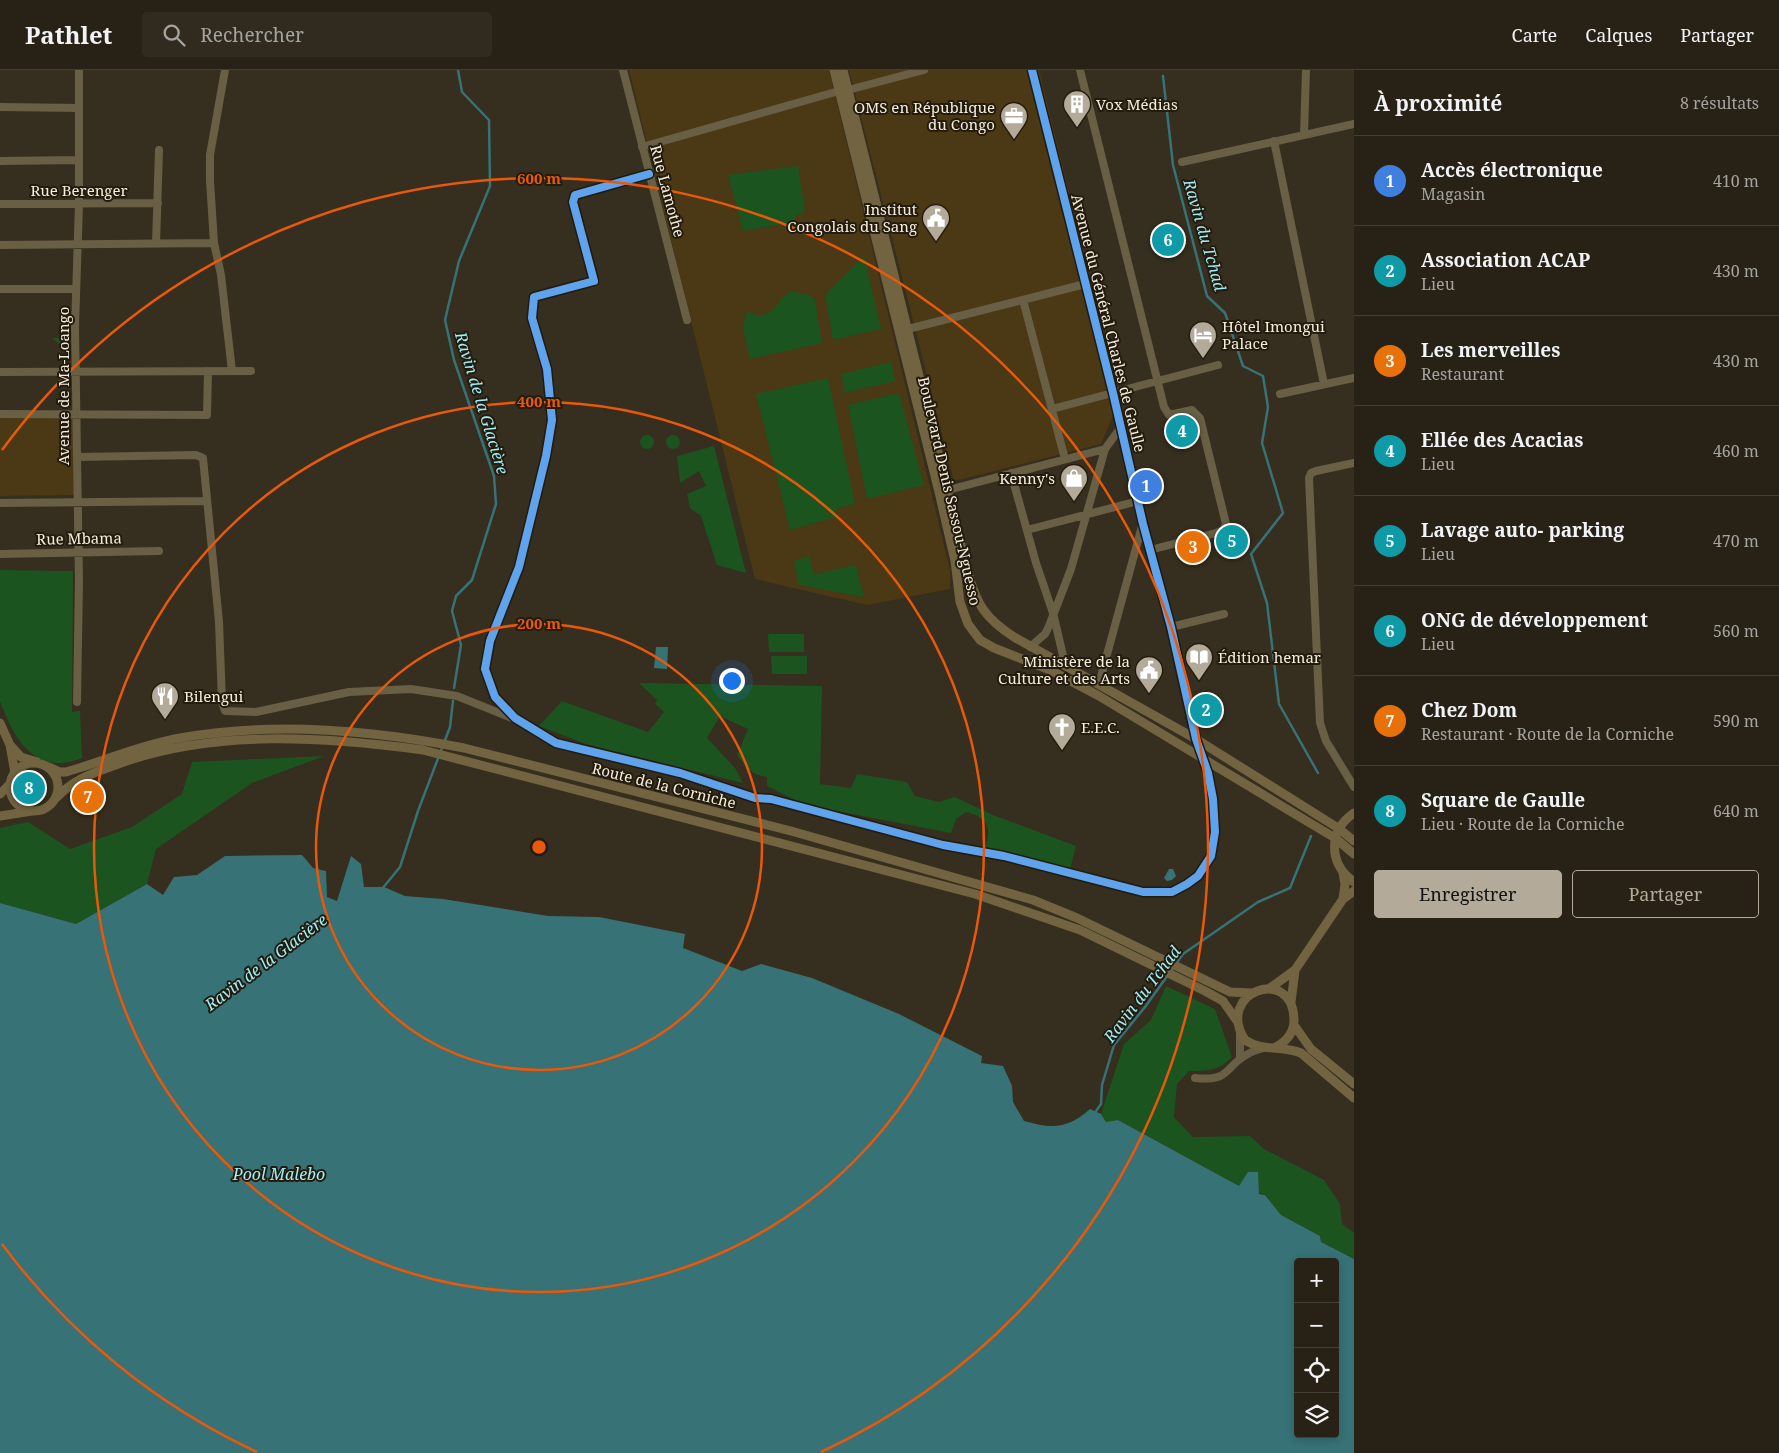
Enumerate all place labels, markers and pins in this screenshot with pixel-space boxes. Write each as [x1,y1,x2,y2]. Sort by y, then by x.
building icon: Vox Médias [1062,89,1092,128]
place label: Vox Médias [1096,94,1178,114]
place label: OMS en République du Congo [854,97,995,134]
office icon: OMS en République du Congo [999,101,1029,140]
place label: Institut Congolais du Sang [787,199,917,236]
public building icon: Institut Congolais du Sang [921,203,951,242]
pin: 6 [1152,221,1184,259]
place label: Hôtel Imongui Palace [1222,316,1325,353]
hotel icon: Hôtel Imongui Palace [1188,320,1218,359]
pin: 4 [1166,412,1198,450]
shop icon: Kenny's [1059,463,1089,502]
pin: 1 [1130,467,1162,505]
place label: Kenny's [999,468,1055,488]
pin: 5 [1216,522,1248,560]
pin: 3 [1177,528,1209,566]
library icon: Édition hemar [1184,642,1214,681]
place label: Édition hemar [1218,647,1321,667]
place label: Ministère de la Culture et des Arts [998,651,1130,688]
public building icon: Ministère de la Culture et des Arts [1134,655,1164,694]
restaurant icon: Bilengui [150,681,180,720]
place label: Bilengui [184,686,244,706]
pin: 2 [1190,691,1222,729]
church icon: E.E.C. [1047,712,1077,751]
place label: E.E.C. [1081,717,1120,737]
pin: 8 [13,769,45,807]
pin: 7 [72,778,104,816]
centre of rings [530,838,548,856]

